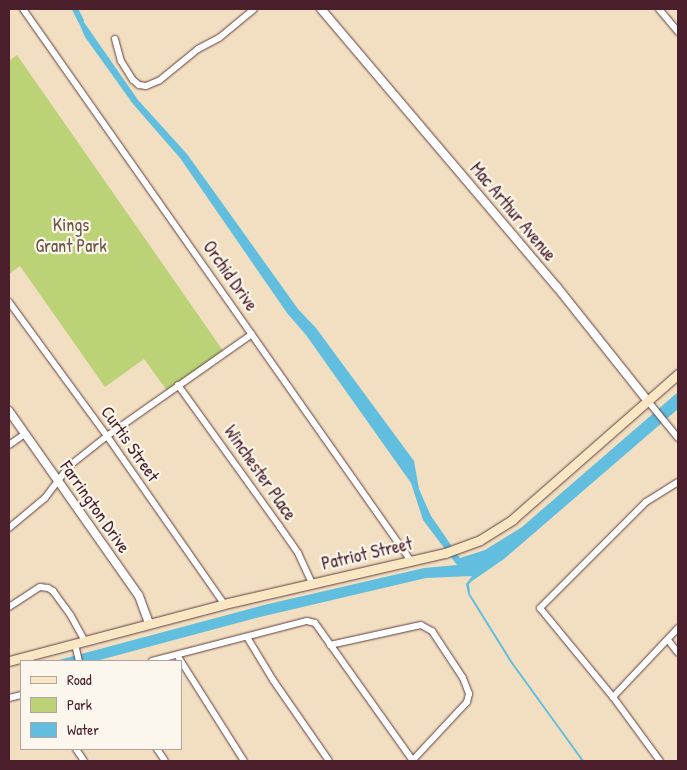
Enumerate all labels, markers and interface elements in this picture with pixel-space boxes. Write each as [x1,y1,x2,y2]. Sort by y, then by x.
street label: Mac Arthur Avenue [465,158,561,266]
park label: Kings Grant Park [35,215,107,258]
street label: Orchid Drive [198,237,262,315]
street label: Curtis Street [96,402,164,486]
street label: Winchester Place [219,421,301,525]
street label: Farrington Drive [55,457,135,557]
street label: Patriot Street [320,533,414,575]
legend [20,660,182,750]
text: Road [67,669,92,690]
text: Park [67,694,92,715]
text: Water [67,719,99,740]

